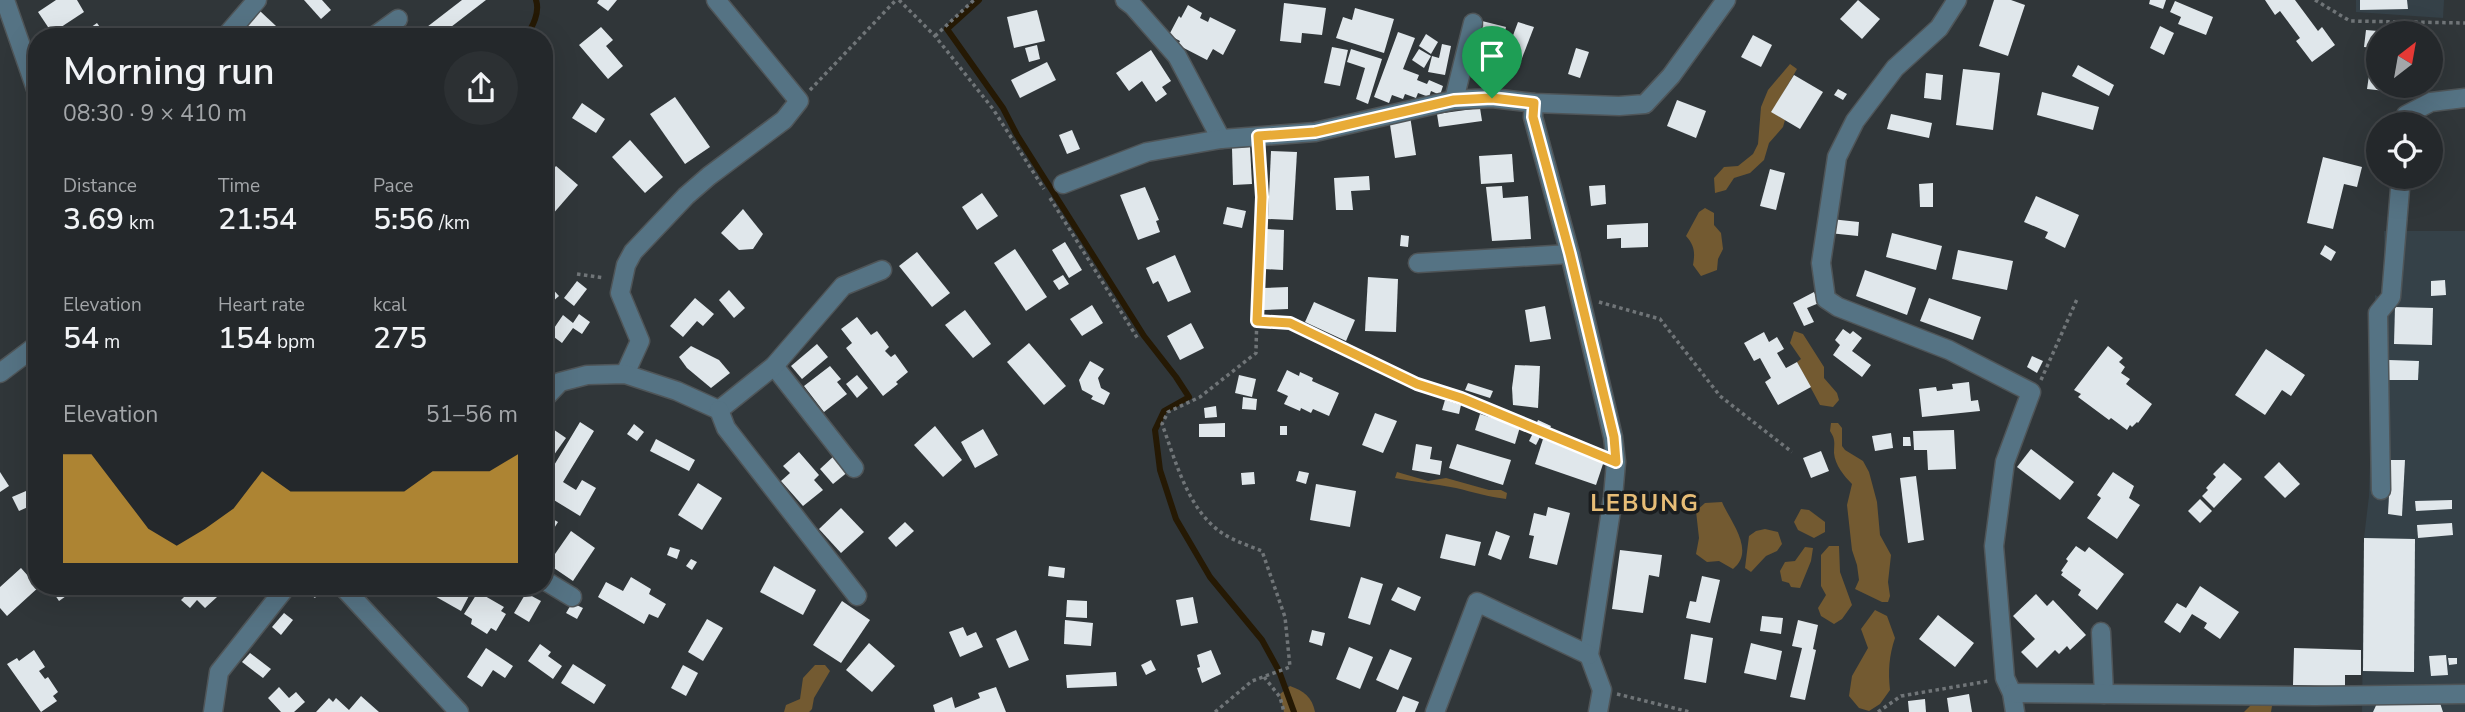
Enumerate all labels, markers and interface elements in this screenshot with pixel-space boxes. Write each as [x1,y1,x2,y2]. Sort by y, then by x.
north arrow [2366,21,2443,98]
map controls [2366,21,2443,189]
pin [1462,26,1522,98]
icon: arrive [1473,37,1511,75]
text: Morning run [63,46,275,97]
button: share [444,51,518,125]
text: 08:30 · 9 × 410 m [63,98,247,129]
button: locate [2366,112,2443,189]
text: Distance [63,173,137,199]
text: Time [218,173,260,199]
text: Pace [373,173,413,199]
text: 3.69 [63,199,124,240]
text: 21:54 [218,199,297,240]
text: 5:56 [373,199,434,240]
text: km [124,210,155,236]
text: /km [434,210,470,236]
text: Elevation [63,292,142,318]
text: Heart rate [218,292,305,318]
text: kcal [373,292,407,318]
text: 54 [63,318,99,359]
text: 154 [218,318,272,359]
text: 275 [373,318,427,359]
text: m [99,329,120,355]
text: bpm [272,329,315,355]
text: Elevation [63,399,158,430]
text: 51–56 m [426,399,518,430]
district label: LEBUNG [1590,487,1700,519]

